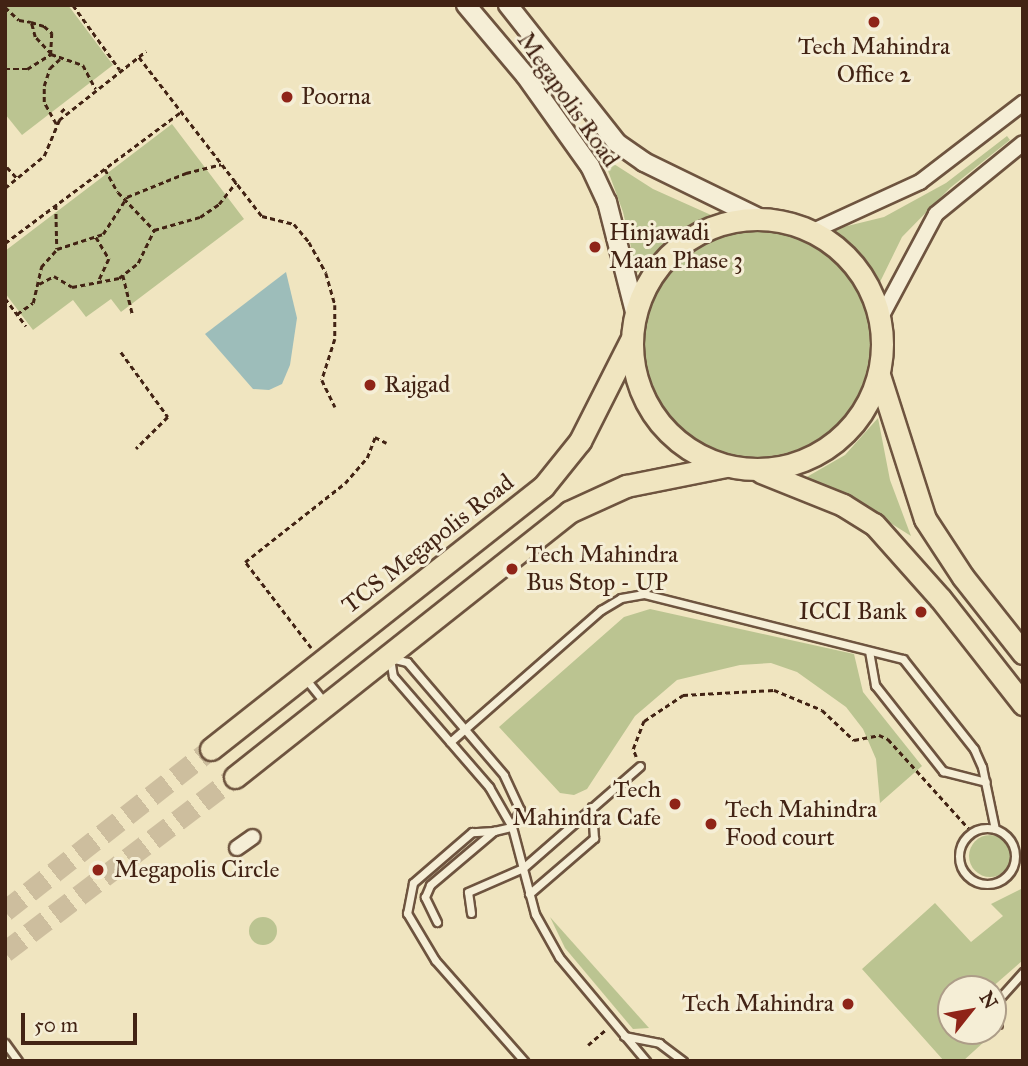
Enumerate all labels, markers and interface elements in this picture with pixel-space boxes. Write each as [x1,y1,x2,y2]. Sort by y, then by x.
marker: Tech Mahindra Office 2 [866,14,882,30]
street label: Megapolis Road [511,27,625,173]
place label: Tech Mahindra Office 2 [798,33,950,89]
place label: Poorna [301,83,371,111]
marker: Poorna [279,89,295,105]
place label: Hinjawadi Maan Phase 3 [609,219,743,275]
marker: Hinjawadi Maan Phase 3 [587,239,603,255]
place label: Rajgad [384,371,450,399]
marker: Rajgad [362,377,378,393]
street label: TCS Megapolis Road [336,468,520,620]
place label: Tech Mahindra Bus Stop - UP [526,541,678,597]
marker: Tech Mahindra Bus Stop - UP [504,561,520,577]
place label: ICCI Bank [799,598,907,626]
marker: ICCI Bank [913,604,929,620]
place label: Tech Mahindra Cafe [512,776,661,832]
marker: Tech Mahindra Cafe [667,796,683,812]
place label: Tech Mahindra Food court [725,796,877,852]
marker: Tech Mahindra Food court [703,816,719,832]
place label: Megapolis Circle [114,856,279,884]
marker: Megapolis Circle [88,860,108,880]
north arrow [937,975,1007,1045]
text: N [975,987,1003,1013]
place label: Tech Mahindra [682,990,834,1018]
marker: Tech Mahindra [840,996,856,1012]
scale bar [24,1000,140,1044]
text: 50 m [34,1012,78,1038]

